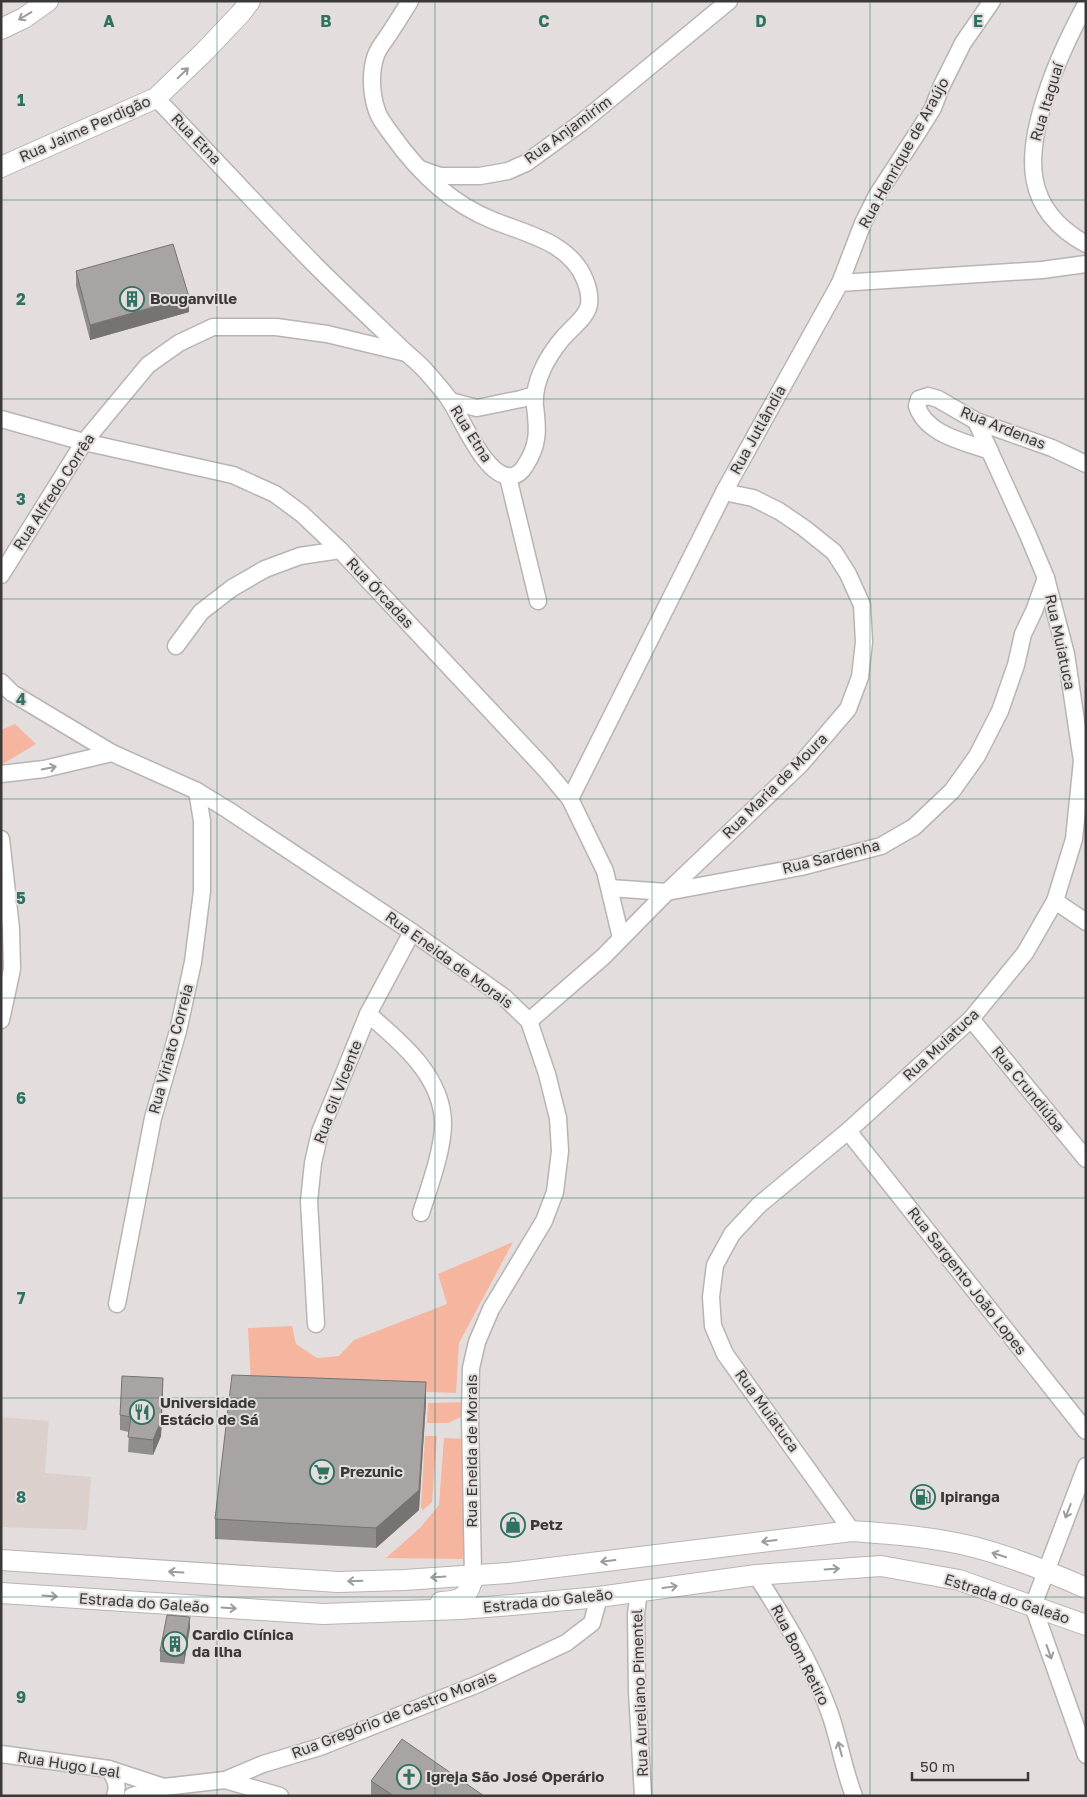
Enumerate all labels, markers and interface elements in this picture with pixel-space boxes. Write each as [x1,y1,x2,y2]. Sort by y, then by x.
text: A [103,11,115,31]
text: B [320,11,332,31]
text: C [538,11,550,31]
text: D [755,11,767,31]
text: E [973,11,983,31]
one-way arrow [19,12,33,22]
street label: Rua Itaguaí [1026,59,1067,143]
one-way arrow [176,67,189,79]
street label: Rua Henrique de Araújo [854,74,952,231]
text: 1 [17,90,25,110]
street label: Rua Jaime Perdigão [16,91,153,165]
street label: Rua Anjamirim [520,92,615,167]
street label: Rua Etna [168,109,225,168]
building icon: Bouganville [119,286,145,312]
text: 2 [16,289,26,309]
place label: Bouganville [150,289,237,307]
street label: Rua Jutlândia [725,382,789,477]
street label: Rua Etna [447,402,496,465]
street label: Rua Ardenas [958,402,1049,452]
street label: Rua Alfredo Corrêa [9,430,98,553]
text: 3 [16,489,26,509]
street label: Rua Órcadas [343,553,418,632]
street label: Rua Muiatuca [1042,592,1080,691]
text: 4 [16,689,26,709]
street label: Rua Maria de Moura [718,729,831,842]
one-way arrow [41,762,57,772]
street label: Rua Sardenha [780,835,881,877]
text: 5 [16,888,26,908]
street label: Rua Eneida de Morais [382,907,517,1012]
street label: Rua Viriato Correia [144,982,196,1116]
street label: Rua Muiatuca [899,1005,982,1084]
street label: Rua Gil Vicente [309,1037,365,1146]
street label: Rua Crundiúba [989,1042,1069,1135]
text: 6 [16,1088,26,1108]
street label: Rua Sargento João Lopes [904,1203,1031,1358]
text: 7 [17,1288,26,1308]
street label: Rua Muiatuca [732,1366,804,1455]
street label: Rua Eneida de Morais [462,1374,480,1528]
place label: Universidade Estácio de Sá [160,1393,259,1428]
restaurant icon: Universidade Estácio de Sá [129,1399,155,1425]
supermarket icon: Prezunic [309,1459,335,1485]
place label: Prezunic [340,1462,403,1480]
fuel station icon: Ipiranga [910,1484,936,1510]
text: 8 [16,1487,26,1507]
place label: Ipiranga [940,1487,1000,1505]
one-way arrow [1063,1503,1072,1519]
shop icon: Petz [500,1512,526,1538]
place label: Petz [530,1515,563,1533]
one-way arrow [761,1536,777,1546]
one-way arrow [991,1550,1007,1560]
one-way arrow [600,1556,616,1566]
one-way arrow [824,1565,840,1574]
one-way arrow [168,1567,184,1576]
street label: Estrada do Galeão [942,1569,1072,1627]
one-way arrow [431,1573,447,1582]
one-way arrow [348,1576,364,1586]
one-way arrow [662,1581,678,1591]
street label: Estrada do Galeão [482,1584,614,1616]
street label: Estrada do Galeão [78,1588,210,1616]
one-way arrow [42,1592,58,1601]
street label: Rua Bom Retiro [768,1601,834,1708]
one-way arrow [221,1604,237,1613]
street label: Rua Aureliano Pimentel [627,1609,651,1777]
place label: Cardio Clínica da Ilha [192,1625,294,1660]
building icon: Cardio Clínica da Ilha [162,1631,188,1657]
one-way arrow [1045,1644,1054,1660]
street label: Rua Gregório de Castro Morais [289,1667,499,1761]
text: 9 [16,1687,26,1707]
one-way arrow [834,1742,844,1758]
street label: Rua Hugo Leal [16,1747,122,1781]
scale bar [912,1750,1028,1782]
text: 50 m [920,1757,955,1775]
church icon: Igreja São José Operário [396,1764,422,1790]
place label: Igreja São José Operário [426,1767,604,1785]

